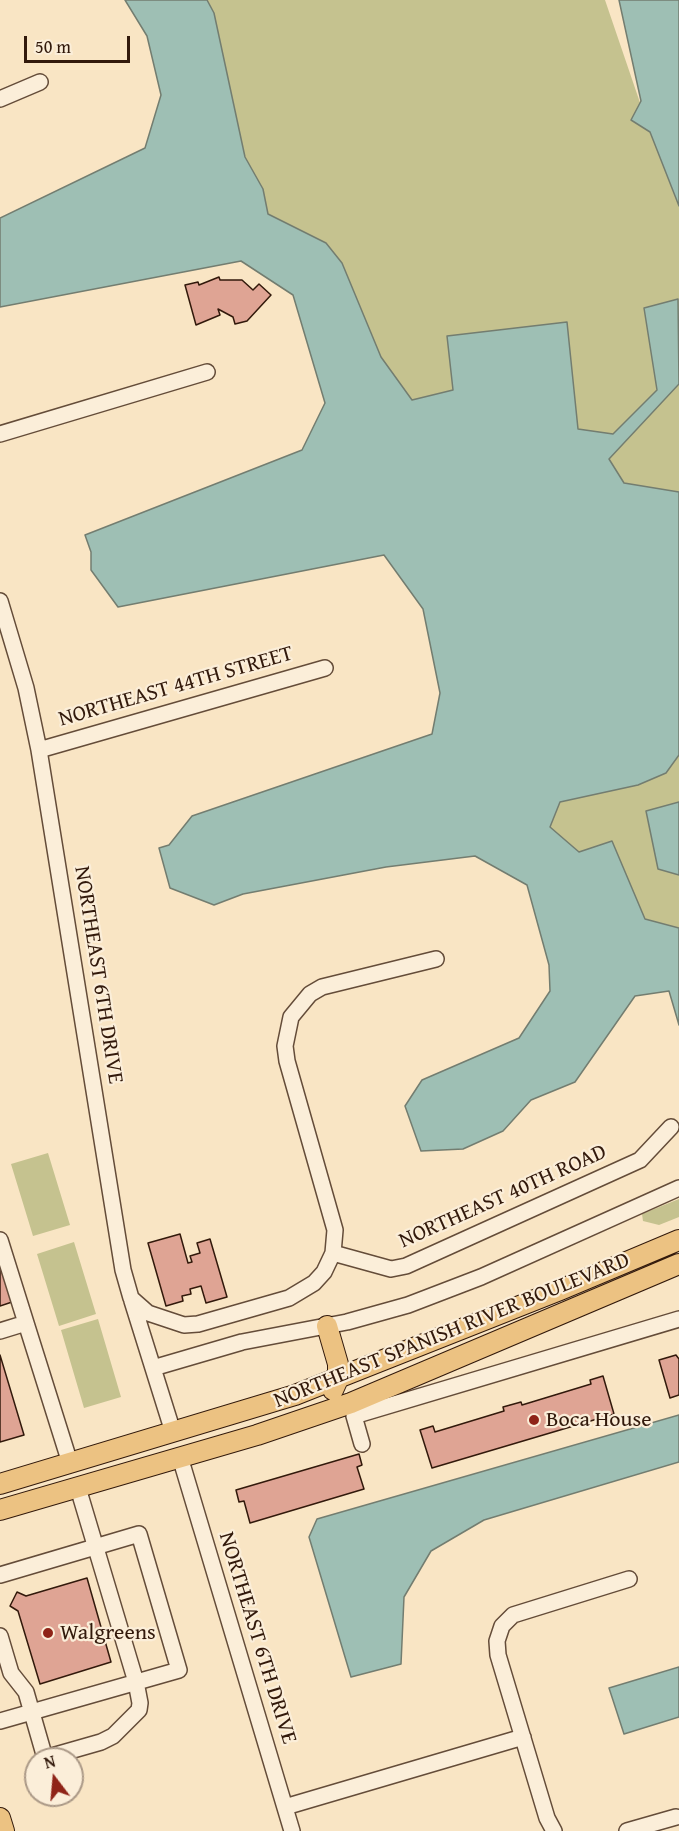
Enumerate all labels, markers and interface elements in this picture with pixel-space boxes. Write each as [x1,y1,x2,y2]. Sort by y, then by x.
scale bar [27,24,134,62]
text: 50 m [35,33,71,60]
street label: NORTHEAST 44TH STREET [56,641,296,733]
street label: NORTHEAST 6TH DRIVE [68,864,128,1086]
street label: NORTHEAST 40TH ROAD [395,1139,611,1255]
street label: NORTHEAST SPANISH RIVER BOULEVARD [270,1247,634,1415]
place label: Boca House [546,1407,651,1433]
marker: Boca House [527,1413,541,1427]
street label: NORTHEAST 6TH DRIVE [212,1529,302,1747]
place label: Walgreens [60,1620,156,1646]
marker: Walgreens [41,1626,55,1640]
north arrow [24,1747,84,1807]
text: N [41,1749,58,1775]

